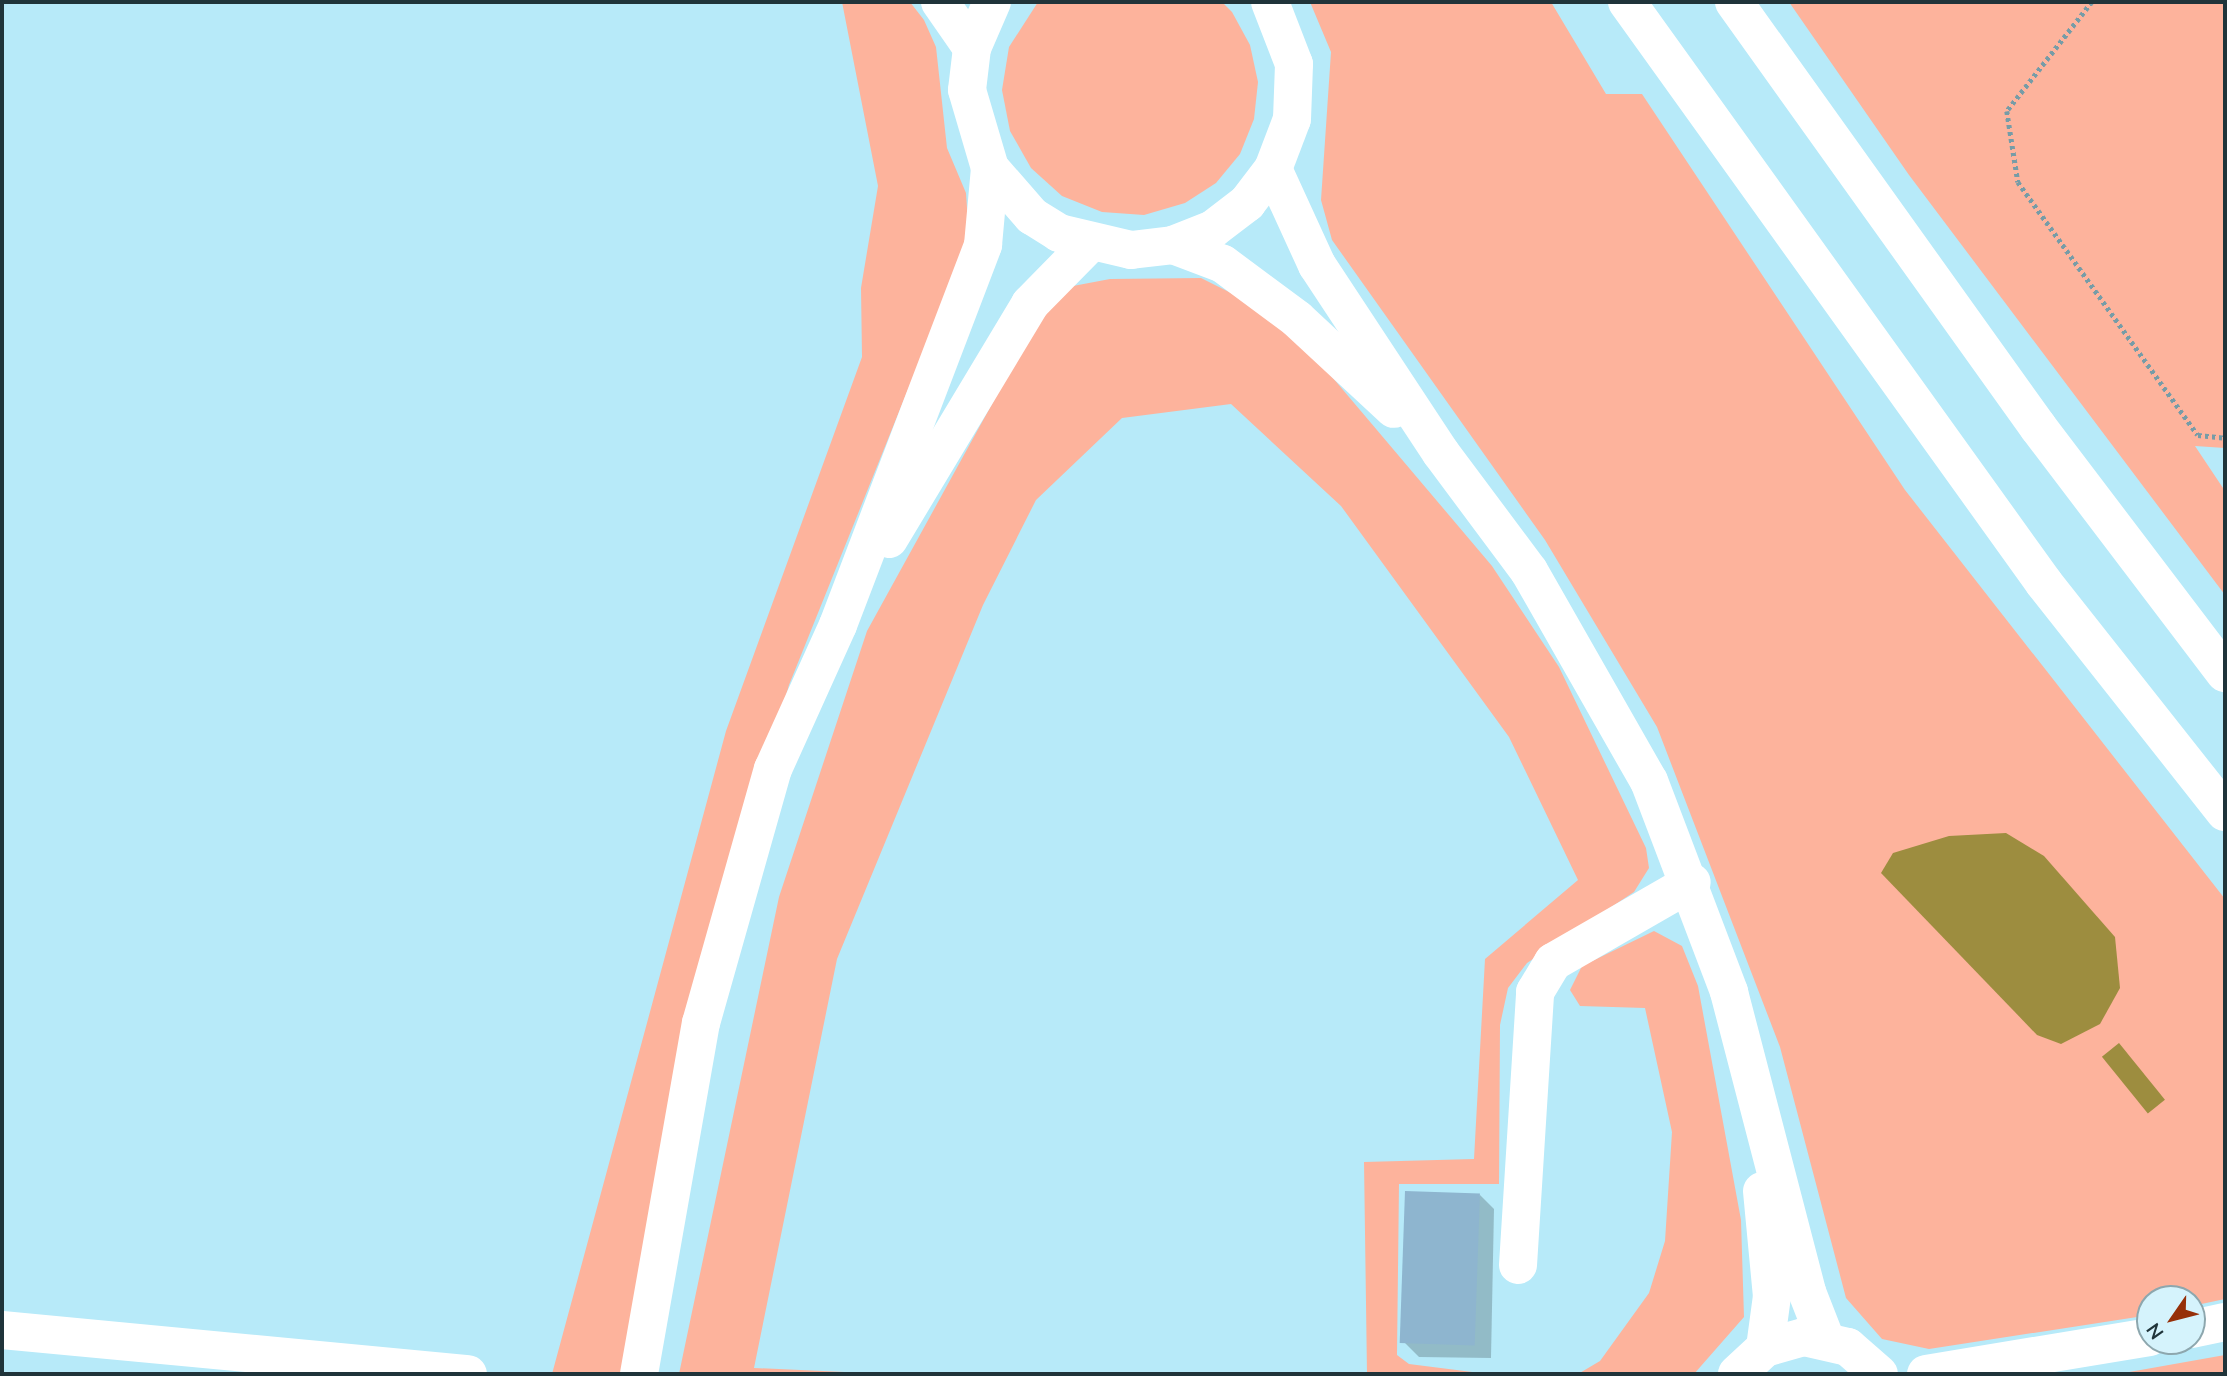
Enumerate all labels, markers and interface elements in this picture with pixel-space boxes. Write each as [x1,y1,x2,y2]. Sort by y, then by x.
north arrow [2136,1285,2206,1355]
text: N [2141,1318,2170,1344]

